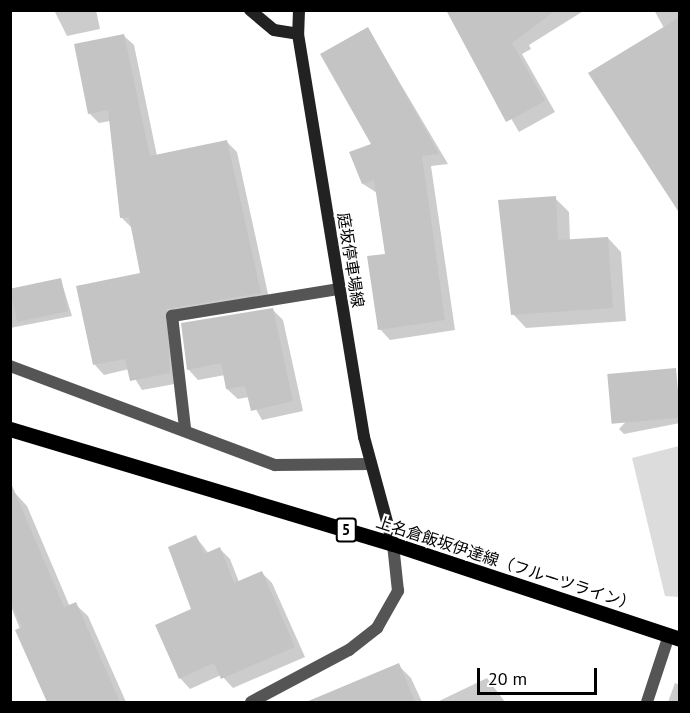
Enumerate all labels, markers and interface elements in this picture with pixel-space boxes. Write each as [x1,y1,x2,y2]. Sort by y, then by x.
street label: 庭坂停車場線 [334,211,368,309]
street label: 上名倉飯坂伊達線（フルーツライン） [374,512,638,614]
road number: 5 [336,518,356,542]
scale bar [480,656,600,694]
text: 20 m [488,667,527,690]

